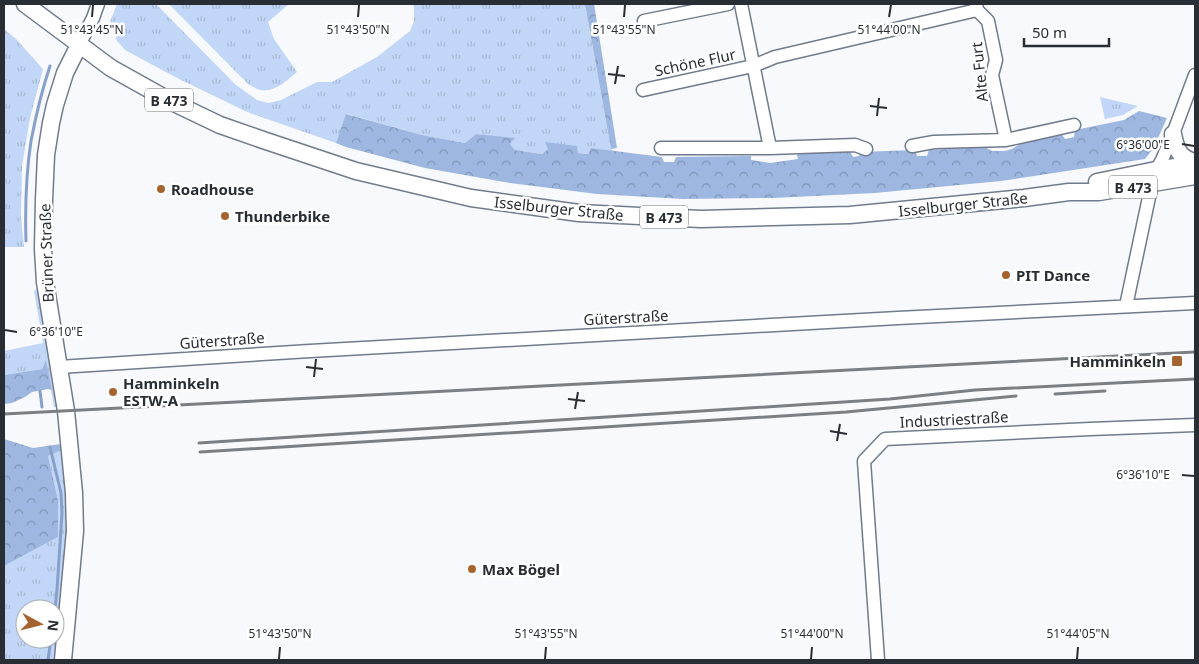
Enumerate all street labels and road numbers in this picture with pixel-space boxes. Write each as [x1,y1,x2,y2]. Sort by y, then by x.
street label: Alte Furt [966,41,992,103]
street label: Schöne Flur [653,44,737,80]
road number: B 473 [145,88,193,112]
road number: B 473 [1109,176,1157,198]
street label: Isselburger Straße [897,187,1029,221]
street label: Isselburger Straße [493,191,625,225]
street label: Brüner Straße [34,203,58,303]
road number: B 473 [640,206,688,228]
street label: Güterstraße [583,305,669,329]
street label: Güterstraße [179,327,265,353]
street label: Industriestraße [899,406,1009,432]

